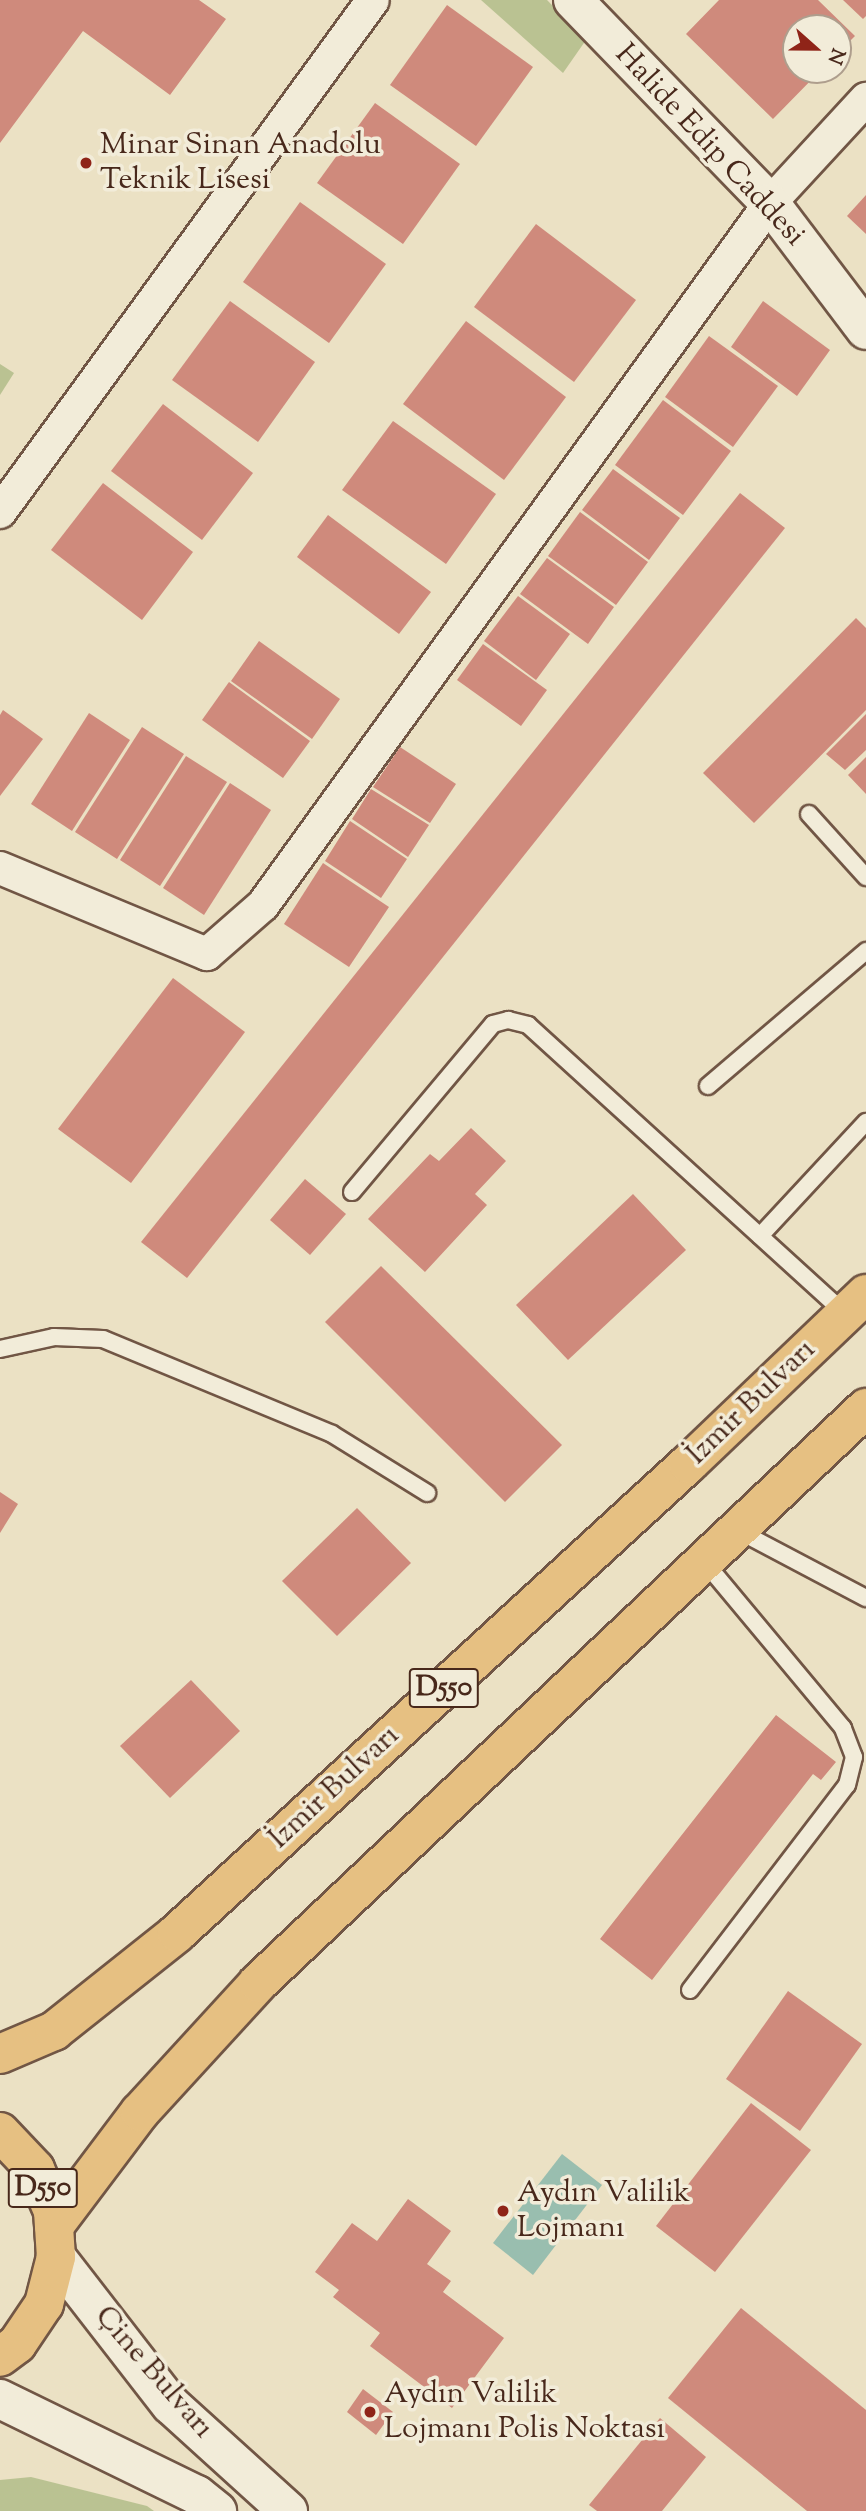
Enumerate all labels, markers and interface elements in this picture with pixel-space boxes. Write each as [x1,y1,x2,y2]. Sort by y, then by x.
north arrow [782,14,852,84]
street label: Halide Edip Caddesi [606,38,812,254]
text: N [820,44,851,68]
place label: Minar Sinan Anadolu Teknik Lisesi [100,128,381,198]
marker: Minar Sinan Anadolu Teknik Lisesi [78,155,94,171]
street label: İzmir Bulvarı [680,1333,824,1473]
road number: D550 [407,1664,481,1712]
street label: İzmir Bulvarı [262,1719,408,1857]
road number: D550 [6,2164,80,2212]
place label: Aydın Valilik Lojmanı [517,2176,690,2246]
marker: Aydın Valilik Lojmanı [495,2203,511,2219]
street label: Çine Bulvarı [86,2300,220,2446]
place label: Aydın Valilik Lojmanı Polis Noktası [384,2377,665,2448]
marker: Aydın Valilik Lojmanı Polis Noktası [362,2404,378,2420]

